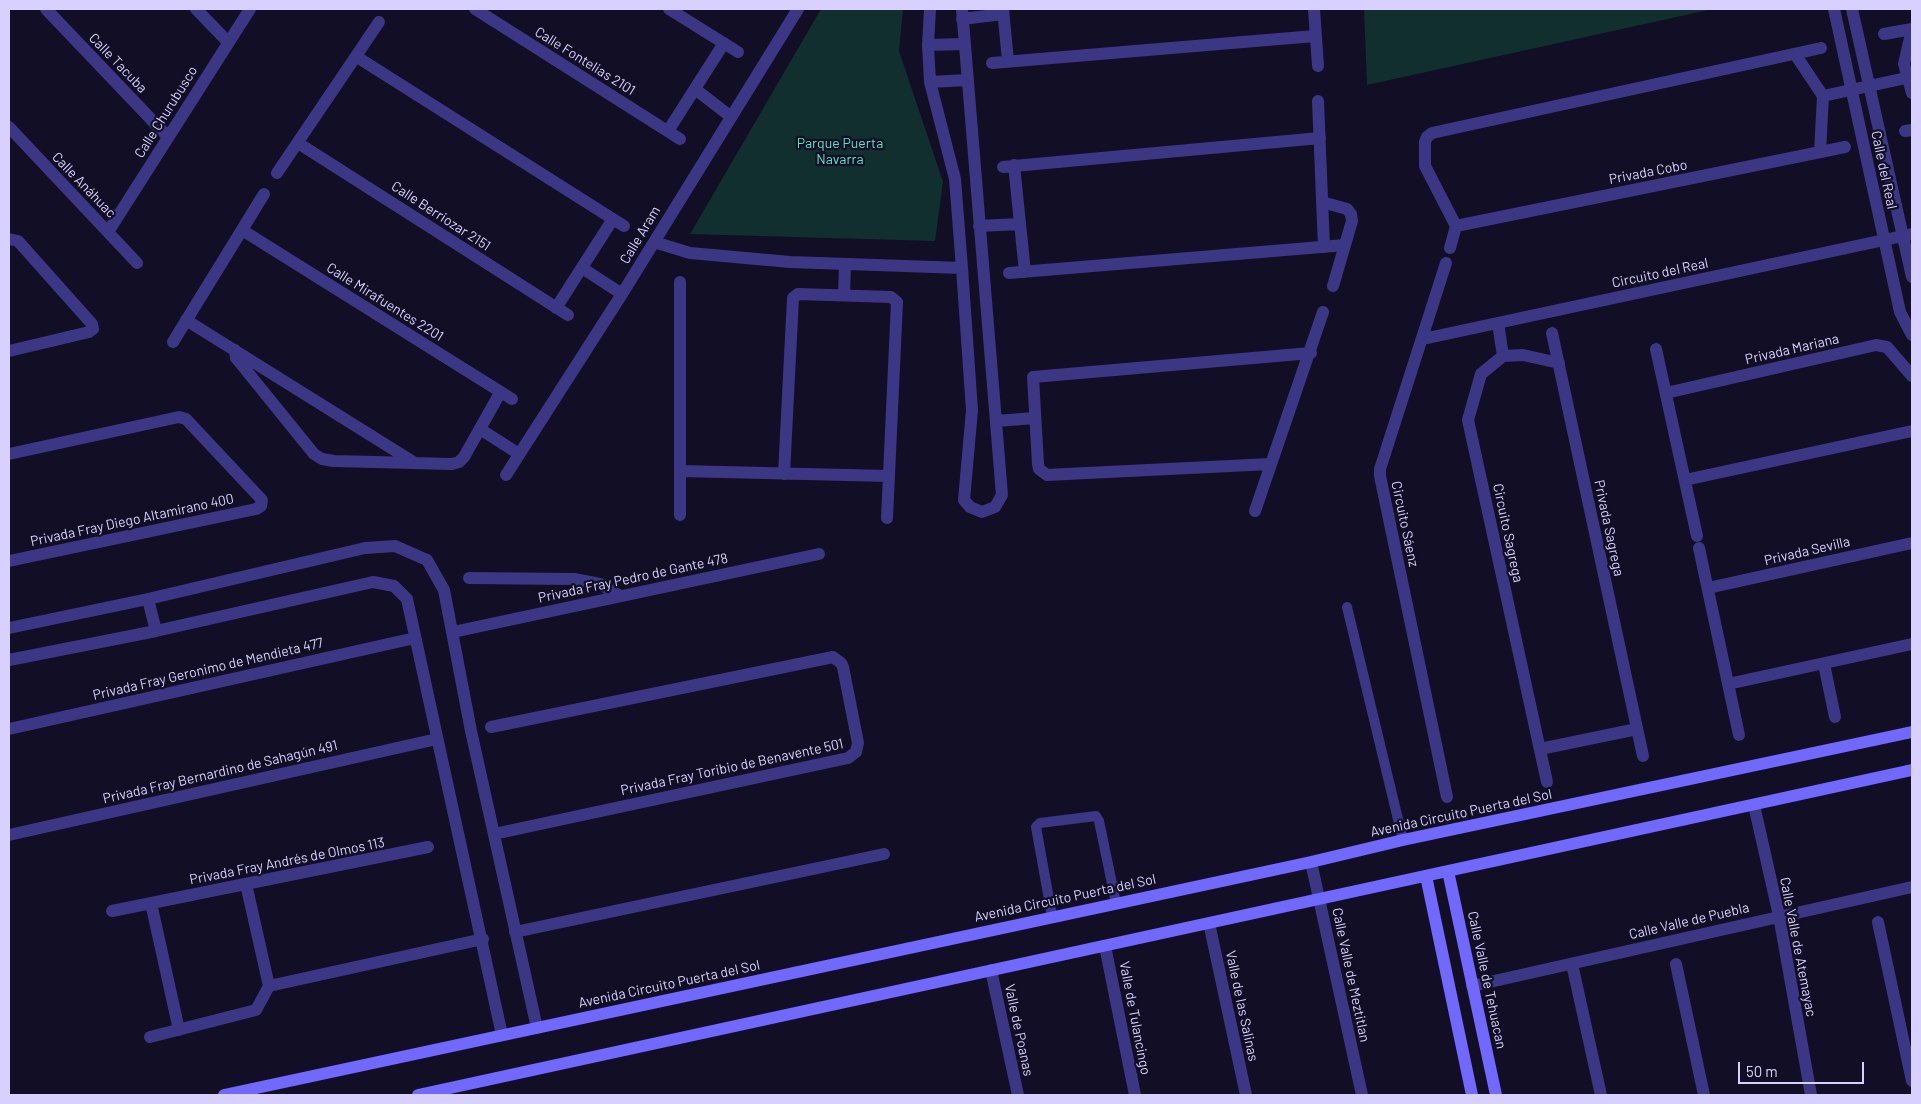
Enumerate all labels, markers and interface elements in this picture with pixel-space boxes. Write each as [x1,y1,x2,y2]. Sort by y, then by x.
street label: Calle Fontelias 2101 [532,23,638,99]
street label: Calle Tacuba [85,30,151,96]
street label: Calle Churubusco [131,63,201,161]
street label: Calle del Real [1868,129,1900,211]
park label: Parque Puerta Navarra [797,135,883,168]
street label: Calle Anáhuac [48,149,120,221]
street label: Privada Cobo [1607,156,1689,188]
street label: Calle Berriozar 2151 [388,178,494,254]
street label: Calle Aram [616,203,664,267]
street label: Circuito del Real [1610,255,1710,291]
street label: Calle Mirafuentes 2201 [323,259,447,345]
street label: Privada Mariana [1743,330,1841,368]
street label: Privada Sagrega [1591,478,1627,578]
street label: Circuito Sáenz [1388,480,1422,568]
street label: Circuito Sagrega [1489,482,1527,584]
street label: Privada Fray Diego Altamirano 400 [29,490,235,550]
street label: Privada Sevilla [1762,533,1852,569]
street label: Privada Fray Pedro de Gante 478 [537,550,729,606]
street label: Privada Fray Geronimo de Mendieta 477 [91,634,325,704]
street label: Privada Fray Toribio de Benavente 501 [619,735,845,799]
street label: Privada Fray Bernardino de Sahagún 491 [101,737,339,807]
street label: Avenida Circuito Puerta del Sol [1369,786,1553,840]
street label: Privada Fray Andrés de Olmos 113 [188,834,386,888]
street label: Avenida Circuito Puerta del Sol [973,871,1157,925]
street label: Calle Valle de Atemayac [1776,876,1820,1018]
street label: Calle Valle de Puebla [1627,899,1751,943]
street label: Calle Valle de Meztitlan [1329,906,1373,1044]
street label: Calle Valle de Tehuacan [1464,910,1510,1050]
street label: Valle de las Salinas [1222,949,1262,1063]
street label: Avenida Circuito Puerta del Sol [577,957,761,1011]
street label: Valle de Tulancingo [1116,960,1154,1076]
street label: Valle de Poanas [1001,982,1037,1078]
scale bar [1741,1052,1867,1084]
text: 50 m [1746,1062,1778,1080]

